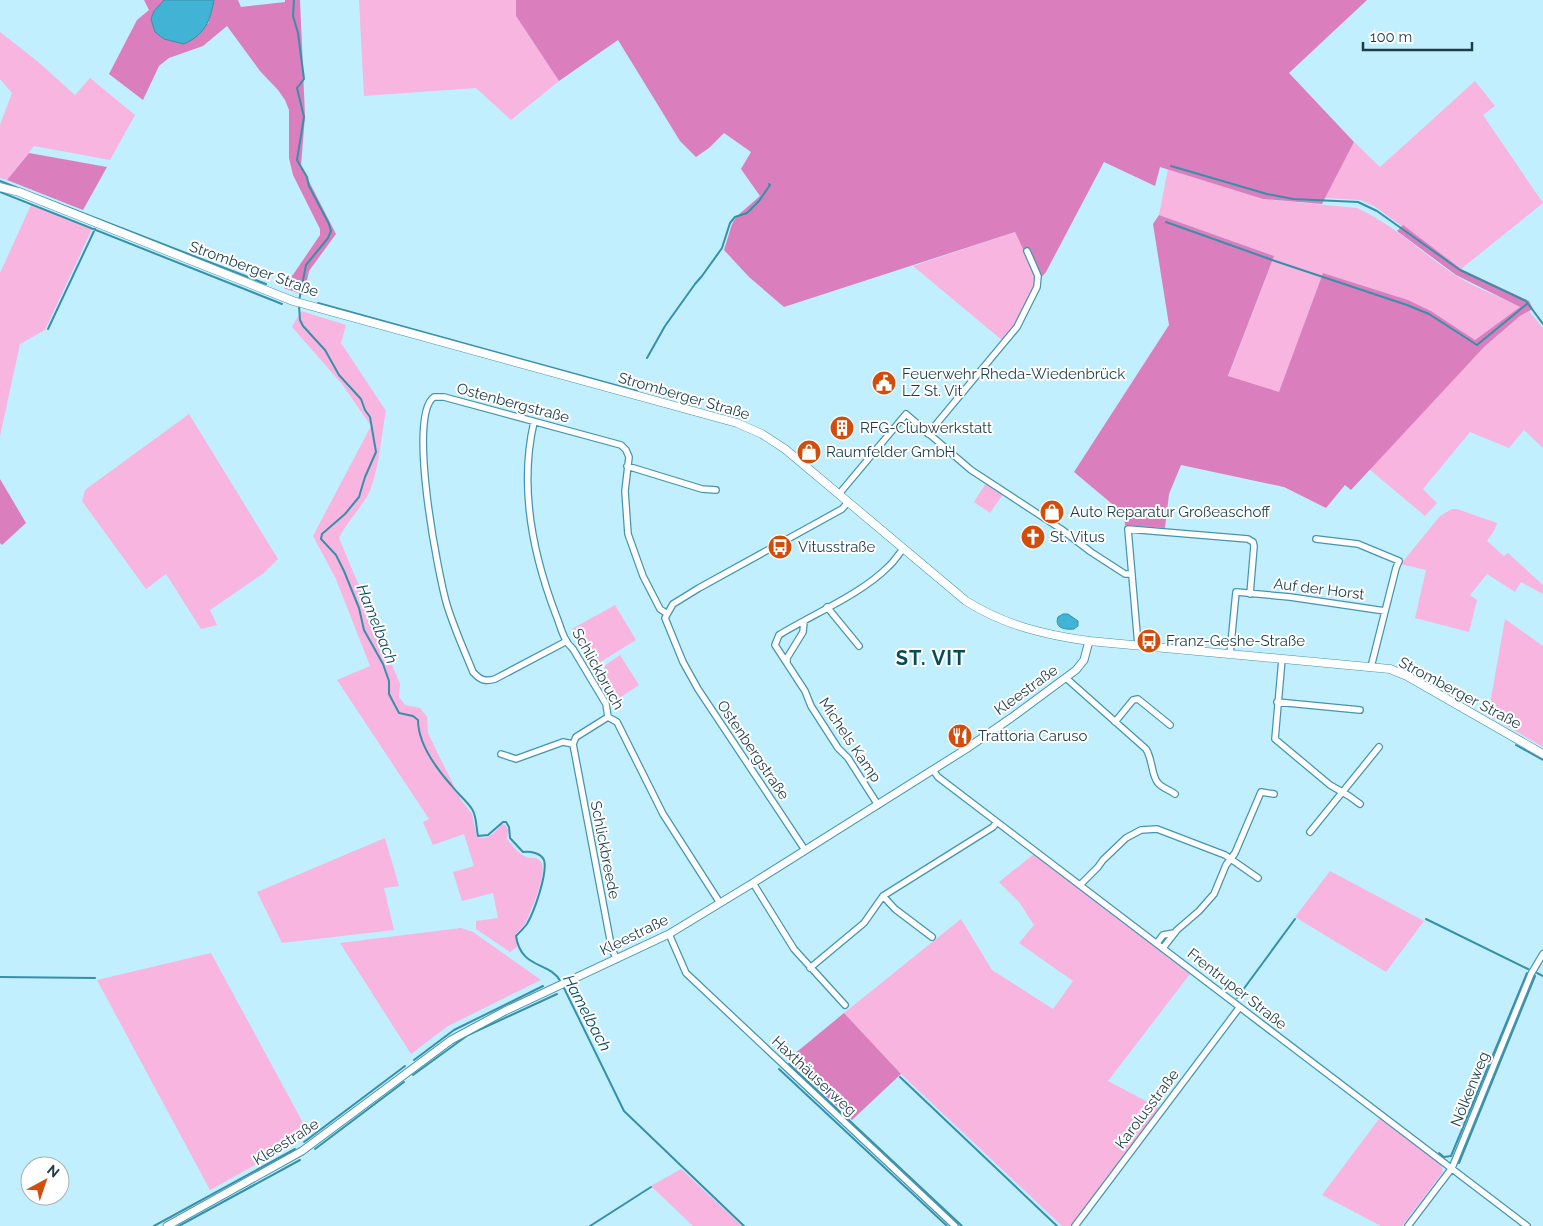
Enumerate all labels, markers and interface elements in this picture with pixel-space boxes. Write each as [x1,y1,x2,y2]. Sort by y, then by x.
scale bar [1363,20,1472,52]
text: 100 m [1370,28,1412,46]
street label: Stromberger Straße [187,237,321,301]
place label: Feuerwehr Rheda-Wiedenbrück LZ St. Vit [902,365,1125,400]
street label: Stromberger Straße [616,369,752,423]
public building icon: Feuerwehr Rheda-Wiedenbrück LZ St. Vit [871,370,897,396]
street label: Ostenbergstraße [455,379,572,427]
building icon: RFG-Clubwerkstatt [829,415,855,441]
place label: RFG-Clubwerkstatt [860,419,992,437]
shop icon: Raumfelder GmbH [796,439,822,465]
place label: Raumfelder GmbH [826,443,956,461]
shop icon: Auto Reparatur Großeaschoff [1039,499,1065,525]
place label: Auto Reparatur Großeaschoff [1070,503,1270,521]
church icon: St. Vitus [1020,524,1046,550]
place label: St. Vitus [1050,528,1105,546]
bus stop icon: Vitusstraße [767,534,793,560]
place label: Vitusstraße [798,538,876,556]
street label: Auf der Horst [1272,574,1366,604]
water label: Hamelbach [352,581,402,667]
street label: Schlickbruch [568,625,628,713]
bus stop icon: Franz-Geshe-Straße [1136,628,1162,654]
place label: Franz-Geshe-Straße [1166,632,1305,650]
district label: ST. VIT [896,646,966,670]
street label: Stromberger Straße [1396,653,1524,733]
street label: Kleestraße [991,661,1061,719]
street label: Michels Kamp [815,694,885,786]
street label: Ostenbergstraße [713,697,793,803]
restaurant icon: Trattoria Caruso [947,723,973,749]
place label: Trattoria Caruso [978,727,1087,745]
street label: Schlickbreede [587,799,623,901]
street label: Kleestraße [597,911,671,959]
street label: Frentruper Straße [1184,945,1290,1034]
water label: Hamelbach [559,971,615,1055]
street label: Haxthäuserweg [768,1032,860,1120]
street label: Nölkenweg [1447,1049,1493,1129]
street label: Karolusstraße [1111,1066,1183,1152]
street label: Kleestraße [250,1115,322,1169]
north arrow [20,1156,70,1206]
text: N [44,1161,63,1181]

